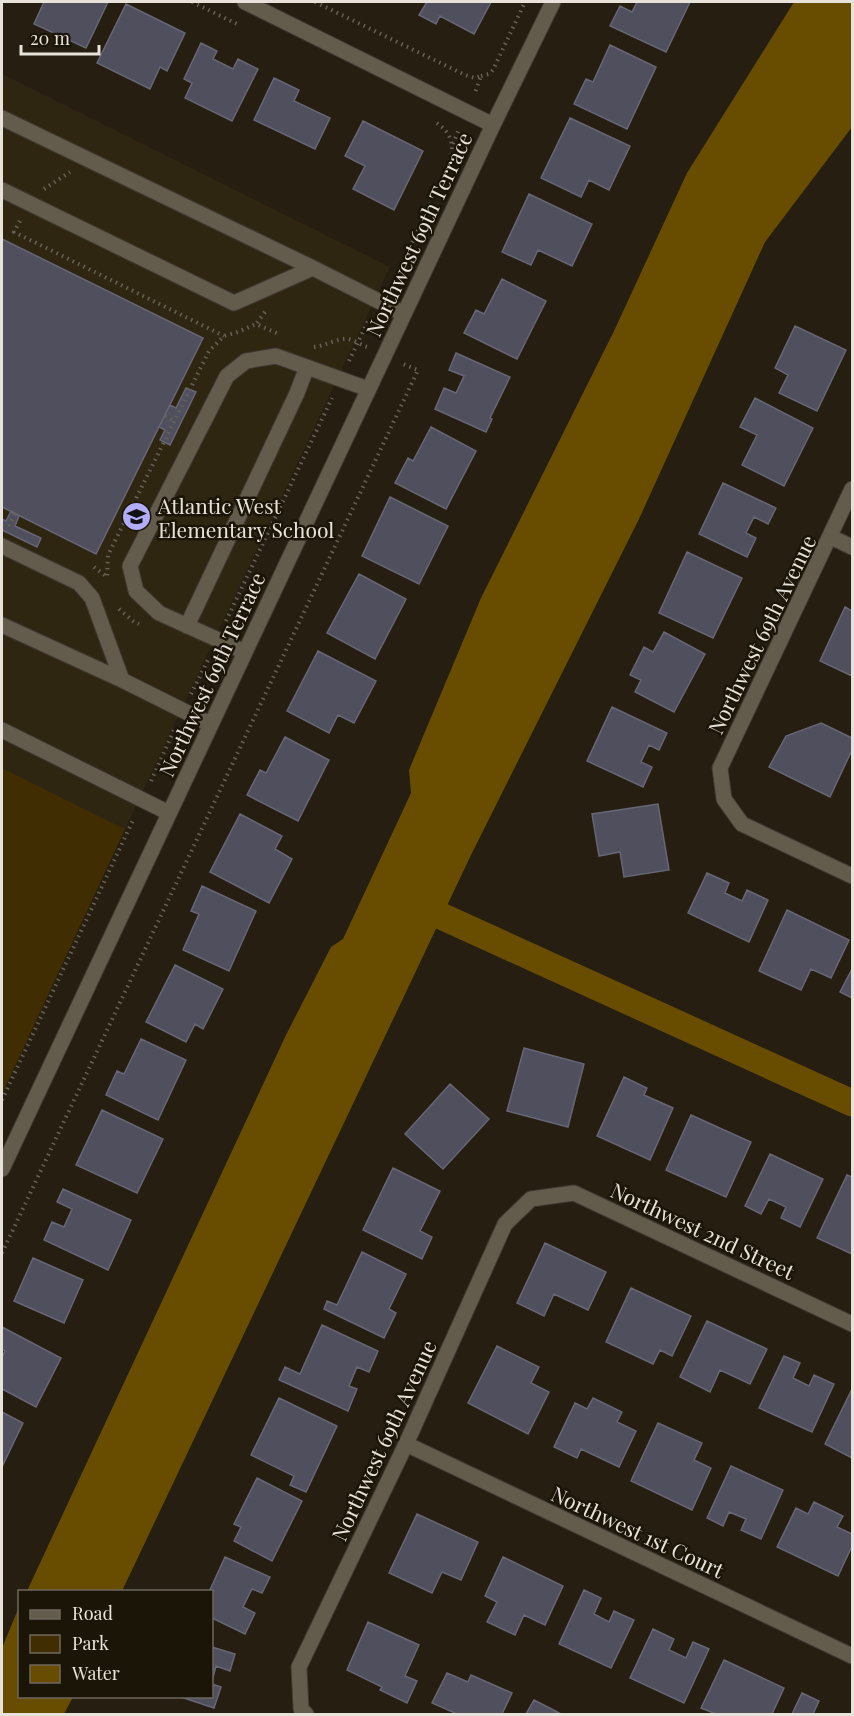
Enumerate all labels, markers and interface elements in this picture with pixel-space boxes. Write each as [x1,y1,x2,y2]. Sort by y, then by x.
scale bar [21,18,99,56]
text: 20 m [30,26,70,50]
street label: Northwest 69th Terrace [358,127,478,341]
place label: Atlantic West Elementary School [157,491,334,543]
school or university icon: Atlantic West Elementary School [121,501,153,533]
street label: Northwest 69th Avenue [701,530,821,738]
street label: Northwest 69th Terrace [151,567,271,781]
street label: Northwest 2nd Street [607,1175,800,1285]
street label: Northwest 69th Avenue [324,1335,442,1545]
street label: Northwest 1st Court [547,1479,729,1584]
legend [18,1590,213,1698]
text: Road [72,1601,113,1625]
text: Park [72,1631,109,1655]
text: Water [71,1661,120,1685]

